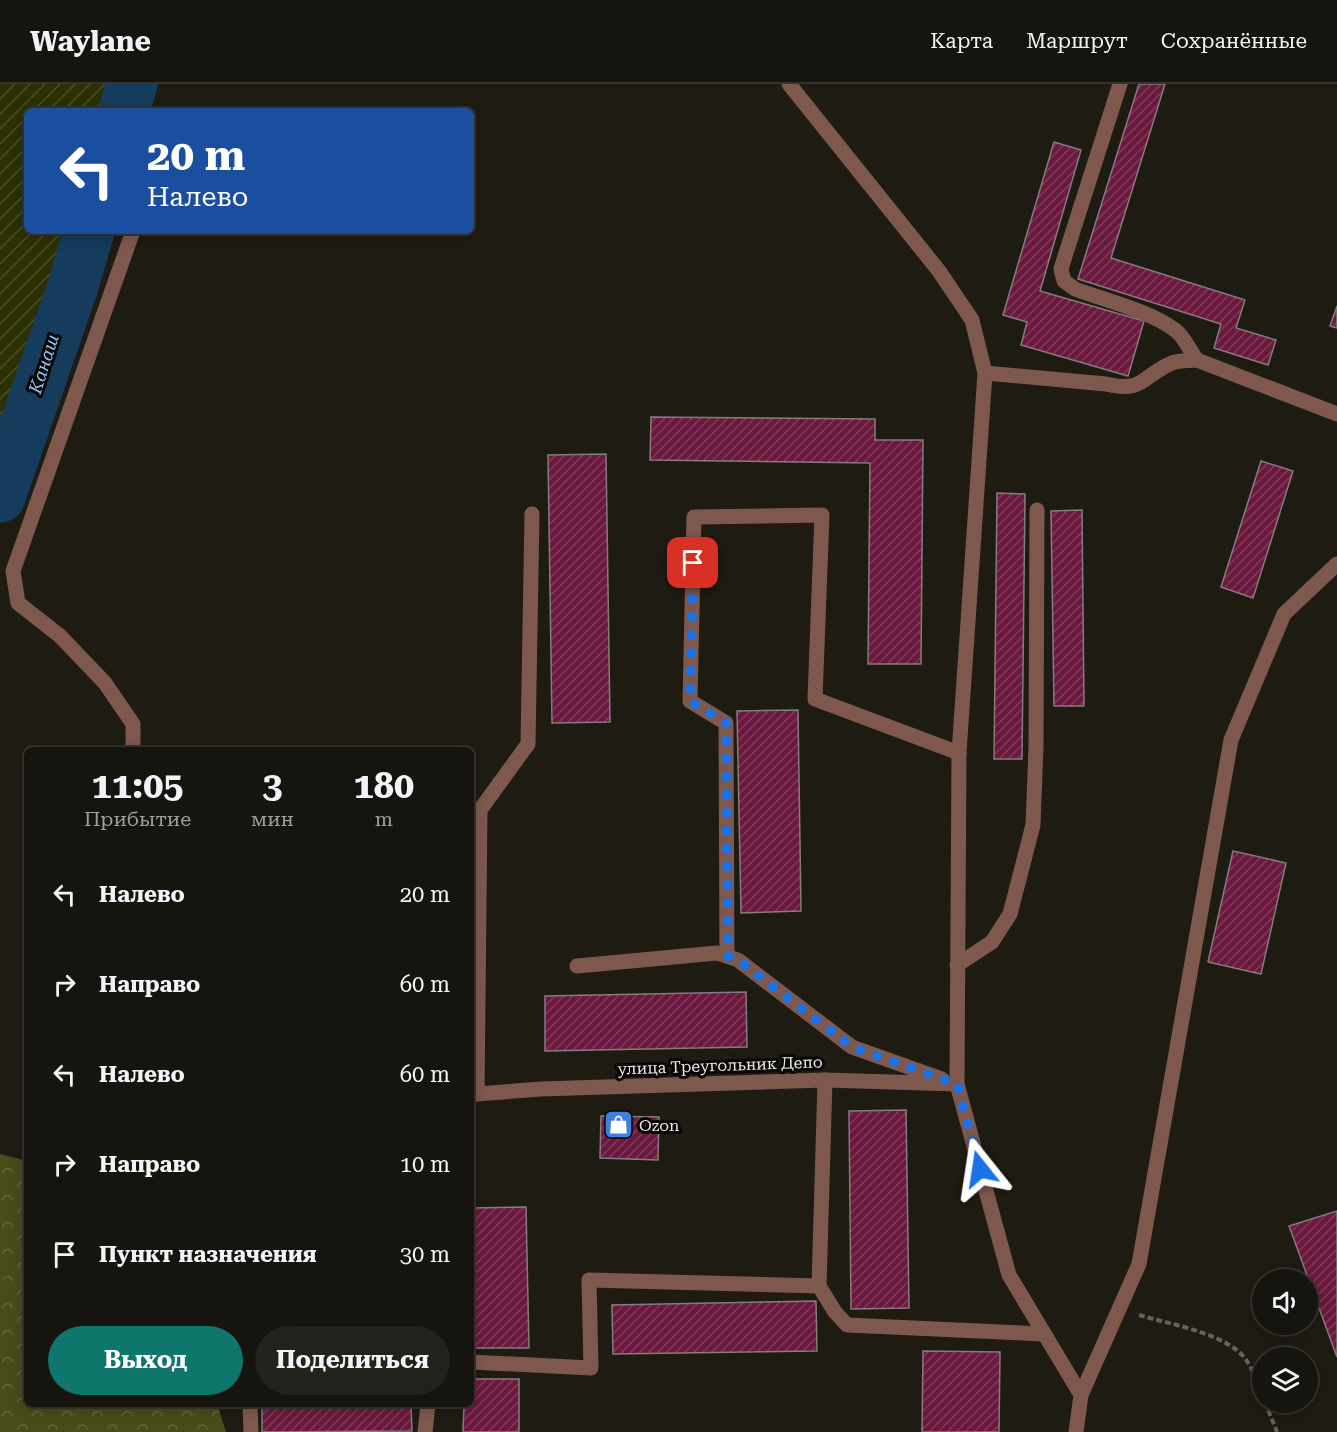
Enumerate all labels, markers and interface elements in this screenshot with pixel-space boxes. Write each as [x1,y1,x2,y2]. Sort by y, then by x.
text: Waylane [30,25,151,58]
text: Карта [930,29,993,53]
text: Маршрут [1026,29,1128,53]
text: Сохранённые [1161,29,1307,53]
text: 20 m [147,131,245,180]
icon: left [48,132,126,210]
text: Налево [147,181,248,213]
water label: Канаш [24,331,63,397]
pin [667,537,718,588]
icon: arrive [676,546,709,579]
text: 11:05 [92,765,183,807]
text: 3 [262,765,282,807]
text: 180 [354,765,414,807]
text: Прибытие [84,807,191,831]
text: мин [251,807,294,831]
text: m [375,807,393,831]
icon: left [48,878,81,911]
text: Налево [99,882,185,907]
text: 20 m [400,882,450,907]
icon: right [48,968,81,1001]
text: Направо [99,972,200,997]
text: 60 m [400,972,450,997]
street label: улица Треугольник Депо [617,1052,823,1079]
icon: left [48,1058,81,1091]
text: Налево [99,1062,185,1087]
text: 60 m [400,1062,450,1087]
shop icon: Ozon [602,1109,634,1141]
place label: Ozon [639,1116,679,1135]
position arrow [948,1137,1012,1201]
icon: right [48,1148,81,1181]
text: Направо [99,1152,200,1177]
text: 10 m [400,1152,450,1177]
icon: arrive [48,1238,81,1271]
text: Пункт назначения [99,1242,317,1267]
text: 30 m [400,1242,450,1267]
map controls [1252,1269,1318,1413]
button: sound [1252,1269,1318,1335]
button: Выход [48,1326,243,1395]
button: Поделиться [255,1326,450,1395]
button: layers [1252,1347,1318,1413]

